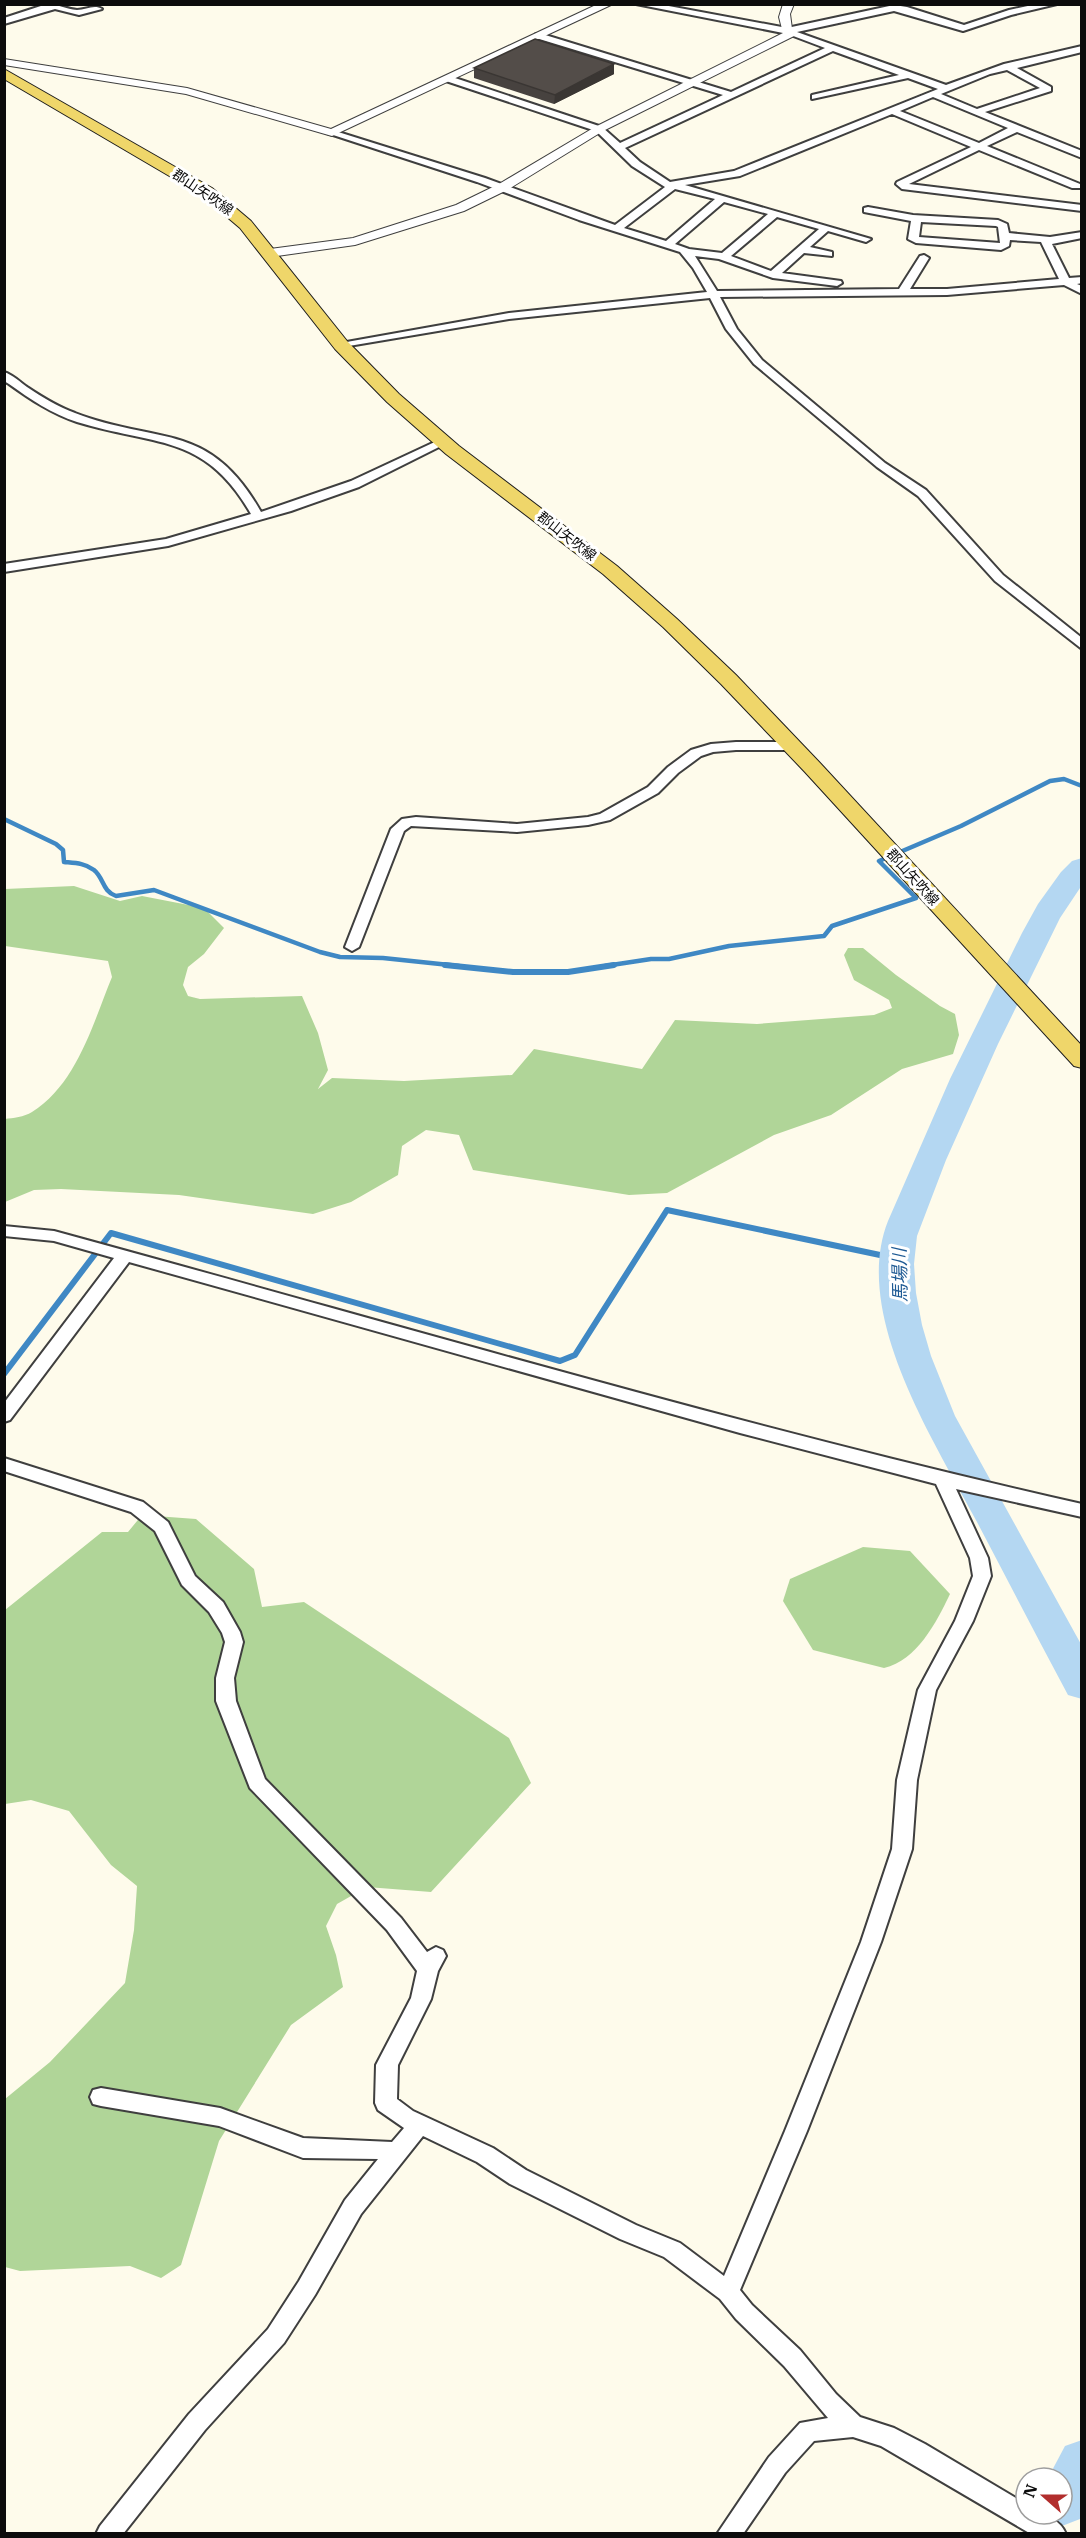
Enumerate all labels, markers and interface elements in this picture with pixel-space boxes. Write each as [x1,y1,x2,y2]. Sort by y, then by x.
street label: 郡山矢吹線 [169,165,237,219]
street label: 郡山矢吹線 [534,507,600,565]
street label: 郡山矢吹線 [883,845,943,909]
water label: 馬場川 [887,1246,911,1302]
north arrow [1014,2466,1074,2526]
text: N [1018,2481,1042,2500]

